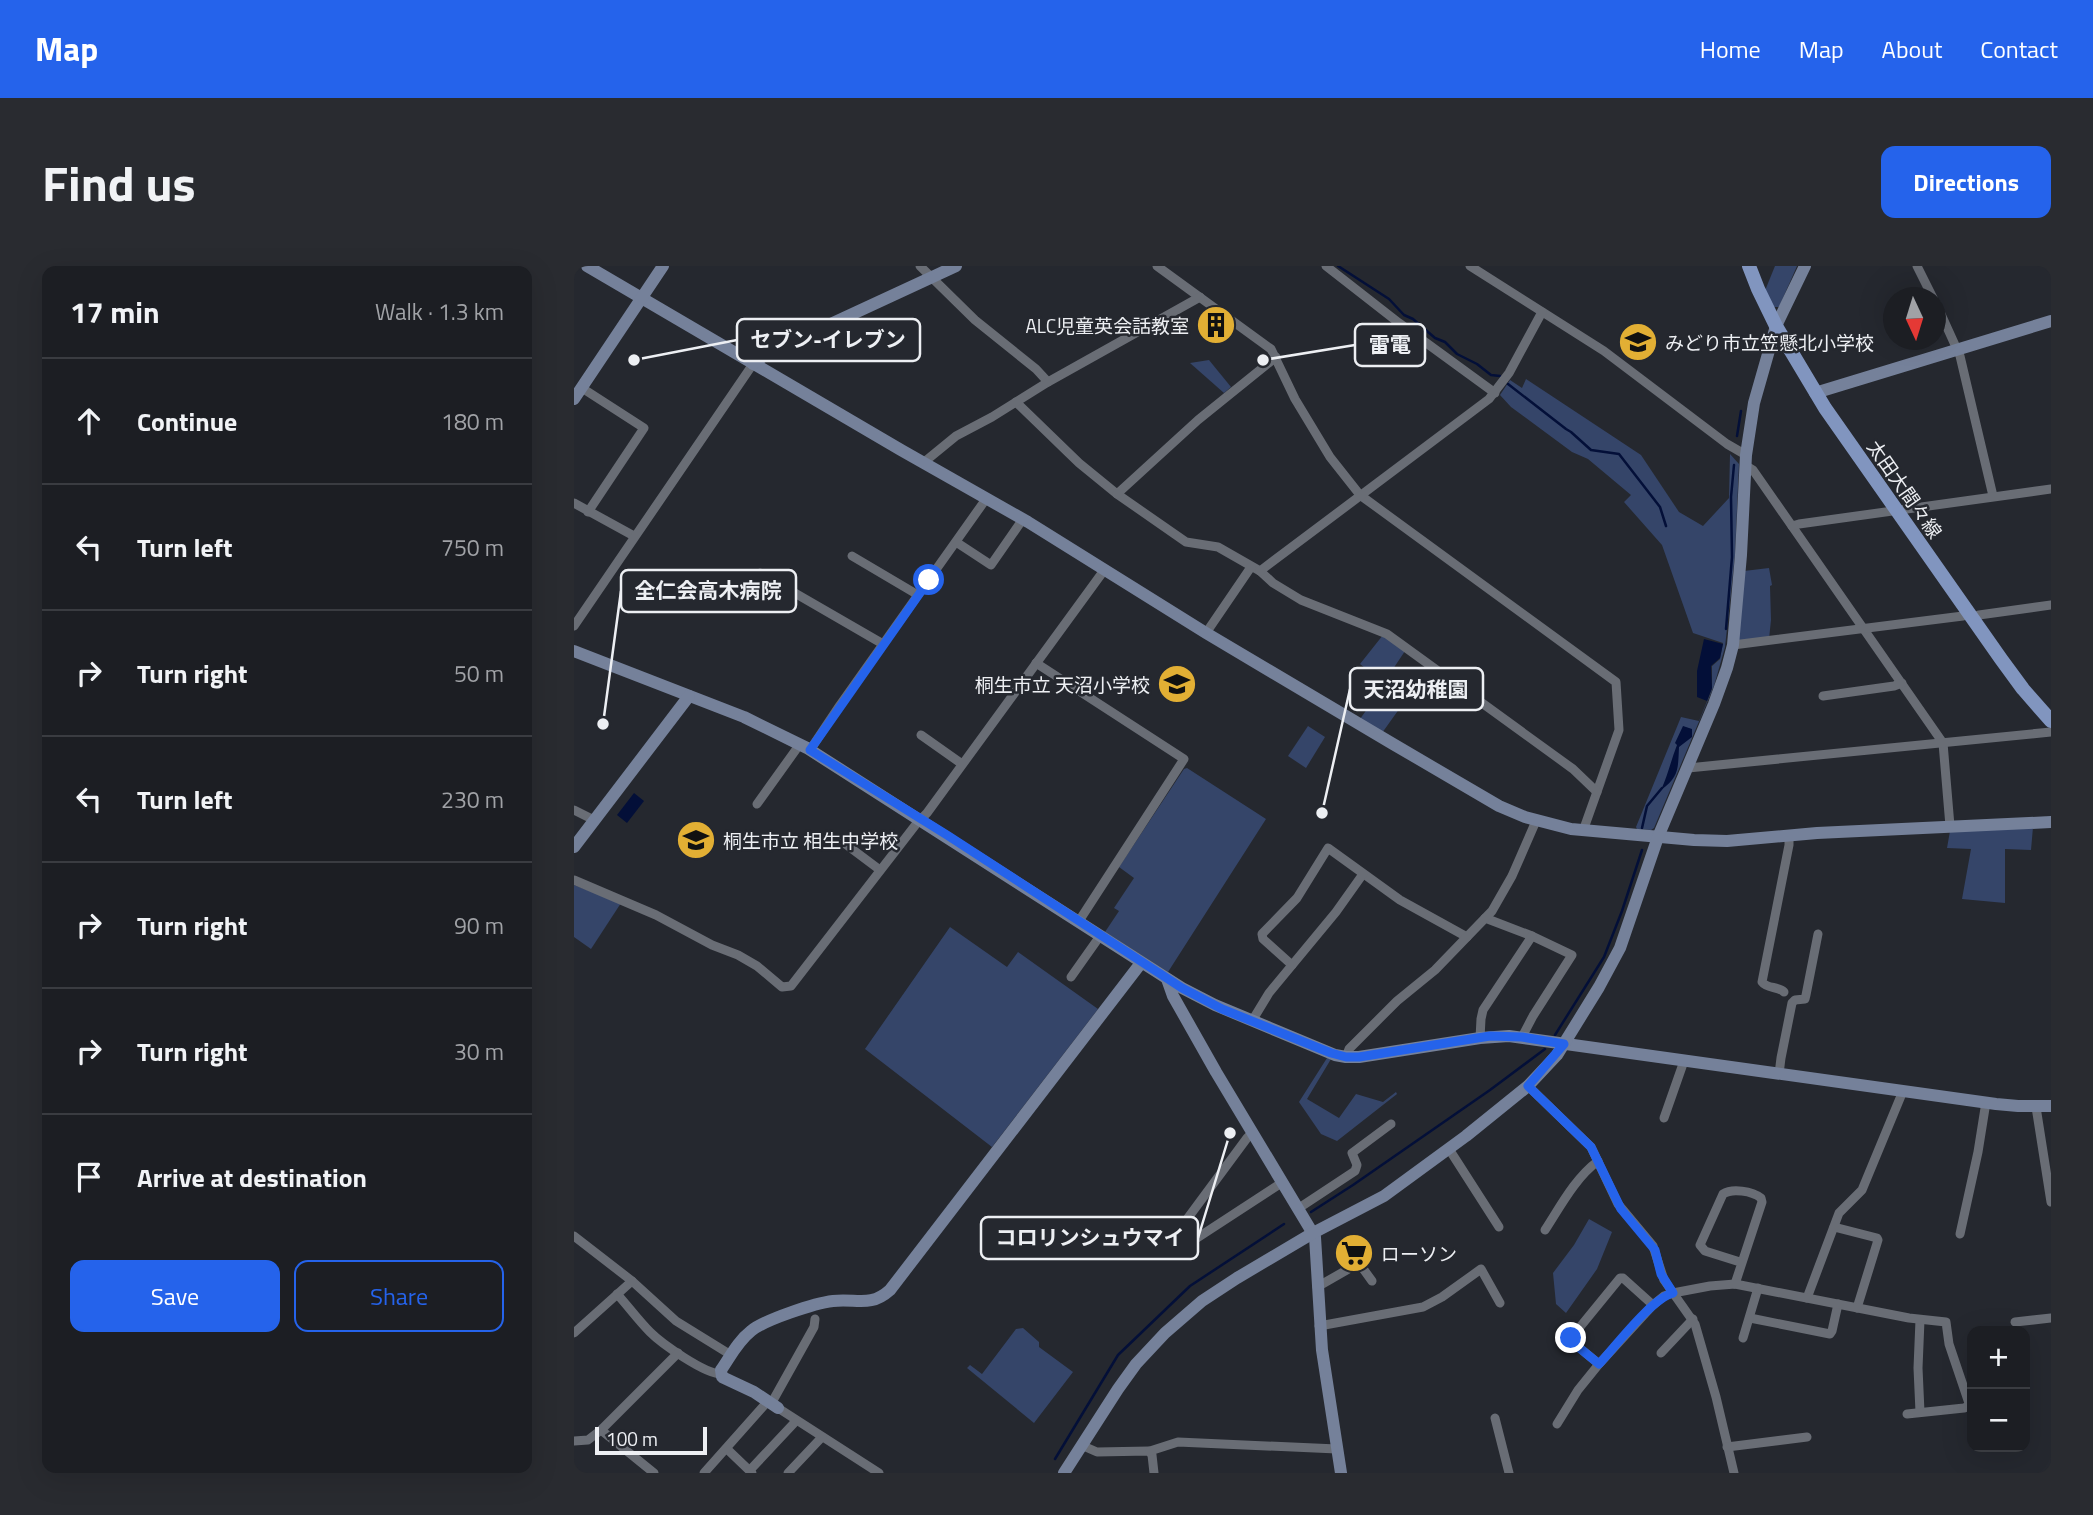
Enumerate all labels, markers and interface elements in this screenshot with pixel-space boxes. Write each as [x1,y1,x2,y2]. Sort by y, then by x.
text: Map [35,24,98,74]
text: Home [1700,31,1761,67]
text: Map [1799,31,1844,67]
text: About [1882,31,1942,67]
text: Contact [1980,31,2058,67]
text: Find us [42,145,196,220]
button: Directions [1881,146,2051,218]
north arrow [1883,287,1946,350]
text: 17 min [70,289,160,335]
text: Walk · 1.3 km [375,294,504,329]
building icon: ALC児童英会話教室 [1195,304,1237,346]
place label: ALC児童英会話教室 [1026,311,1189,340]
callout: セブン-イレブン [737,319,920,361]
school or university icon: みどり市立笠懸北小学校 [1617,321,1659,363]
text: セブン-イレブン [750,323,906,355]
callout: 雷電 [1355,324,1425,366]
text: 雷電 [1369,328,1411,360]
place label: みどり市立笠懸北小学校 [1665,328,1874,357]
icon: ahead [70,402,108,440]
text: Continue [137,402,237,441]
text: 180 m [441,404,504,439]
street label: 太田大間々線 [1860,434,1950,544]
icon: left [70,528,108,566]
text: Turn left [137,528,232,567]
text: 750 m [441,530,504,565]
route start [913,564,944,595]
callout: 全仁会高木病院 [621,570,796,612]
text: 全仁会高木病院 [635,574,782,606]
icon: right [70,654,108,692]
text: Turn right [137,654,248,693]
text: 50 m [454,656,504,691]
school or university icon: 桐生市立 天沼小学校 [1156,663,1198,705]
callout: 天沼幼稚園 [1350,668,1483,710]
place label: 桐生市立 天沼小学校 [975,670,1150,699]
text: 天沼幼稚園 [1364,673,1469,705]
icon: left [70,780,108,818]
text: Turn left [137,780,232,819]
text: 230 m [441,782,504,817]
school or university icon: 桐生市立 相生中学校 [675,819,717,861]
place label: 桐生市立 相生中学校 [723,826,898,855]
icon: right [70,906,108,944]
text: Turn right [137,906,248,945]
text: 90 m [454,908,504,943]
icon: right [70,1032,108,1070]
text: Turn right [137,1032,248,1071]
text: 30 m [454,1034,504,1069]
icon: arrive [70,1158,108,1196]
text: Arrive at destination [137,1158,367,1197]
callout: コロリンシュウマイ [981,1217,1198,1259]
text: コロリンシュウマイ [996,1221,1185,1253]
supermarket icon: ローソン [1333,1232,1375,1274]
place label: ローソン [1381,1239,1457,1268]
button: Save [70,1260,280,1332]
button: Share [294,1260,504,1332]
route end [1555,1322,1586,1353]
map controls [1967,1326,2030,1452]
button: + [1967,1326,2030,1389]
button: − [1967,1389,2030,1452]
scale bar [595,1424,707,1456]
text: 100 m [606,1424,658,1453]

